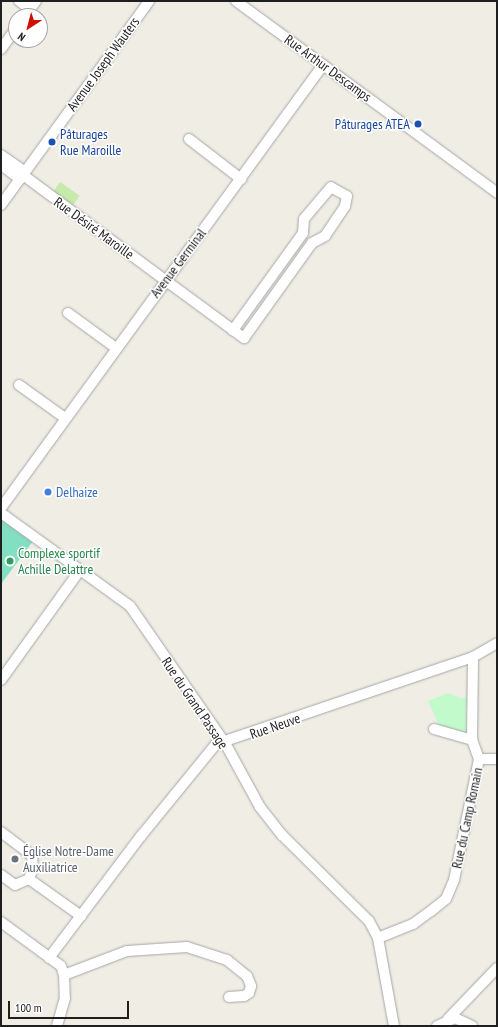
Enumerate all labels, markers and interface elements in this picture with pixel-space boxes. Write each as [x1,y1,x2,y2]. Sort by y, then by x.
north arrow [8,8,48,48]
street label: Avenue Joseph Wauters [63,14,143,114]
text: N [15,29,28,44]
street label: Rue Arthur Descamps [281,31,375,105]
place label: Pâturages ATEA [334,116,410,132]
marker: Pâturages ATEA [413,119,423,129]
place label: Pâturages Rue Maroille [60,126,121,158]
marker: Pâturages Rue Maroille [47,137,57,147]
street label: Rue Désiré Maroille [51,193,137,263]
street label: Avenue Germinal [147,225,209,301]
place label: Delhaize [56,484,98,500]
marker: Delhaize [43,487,53,497]
place label: Complexe sportif Achille Delattre [18,545,100,578]
marker: Complexe sportif Achille Delattre [5,556,15,566]
street label: Rue du Grand Passage [158,654,232,752]
street label: Rue Neuve [248,710,302,742]
street label: Rue du Camp Romain [448,766,486,870]
place label: Église Notre-Dame Auxiliatrice [23,843,114,876]
marker: Église Notre-Dame Auxiliatrice [10,854,20,864]
scale bar [10,993,131,1019]
text: 100 m [15,1000,42,1015]

